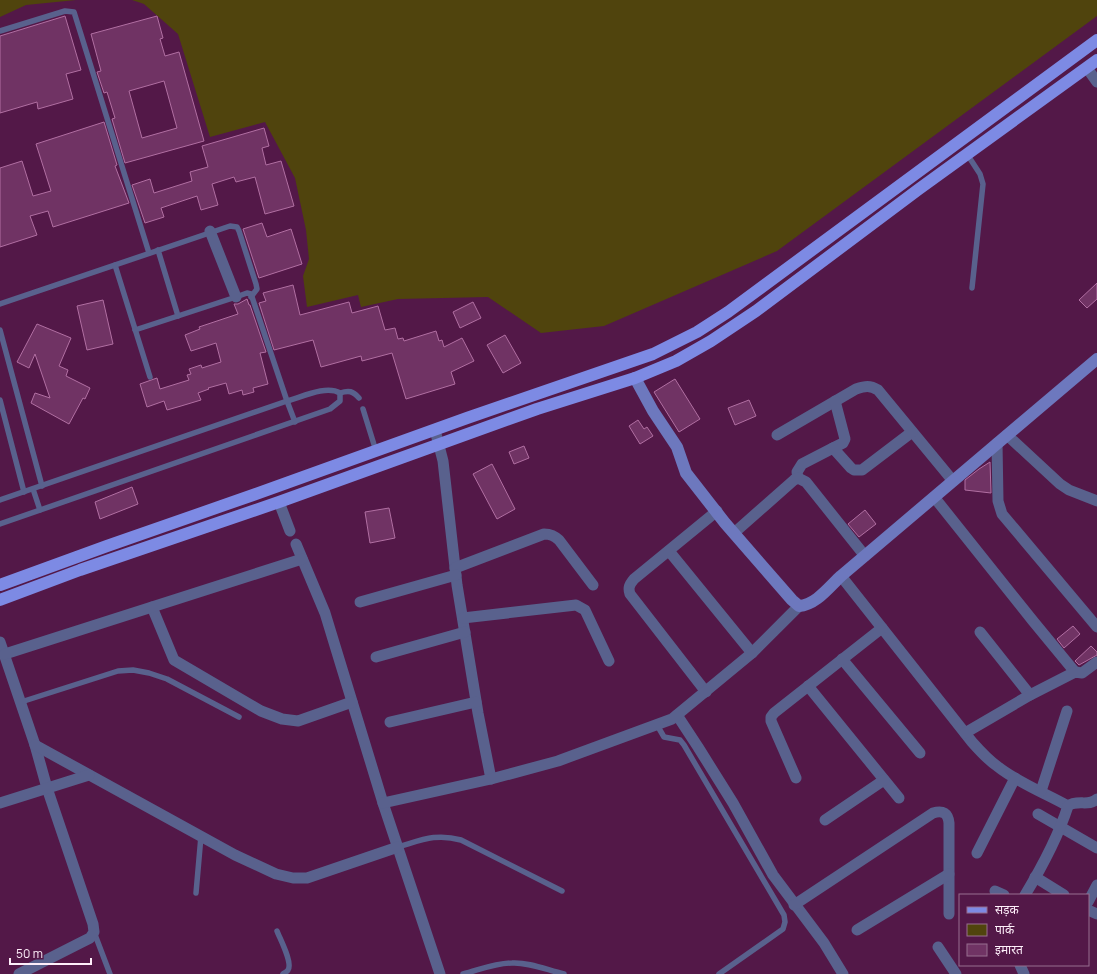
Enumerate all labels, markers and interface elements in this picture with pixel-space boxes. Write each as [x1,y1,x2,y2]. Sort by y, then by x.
legend [959,894,1089,966]
text: सड़क [995,901,1020,918]
text: पार्क [995,921,1015,938]
scale bar [10,940,91,966]
text: इमारत [995,941,1024,958]
text: 50 m [16,945,43,962]

